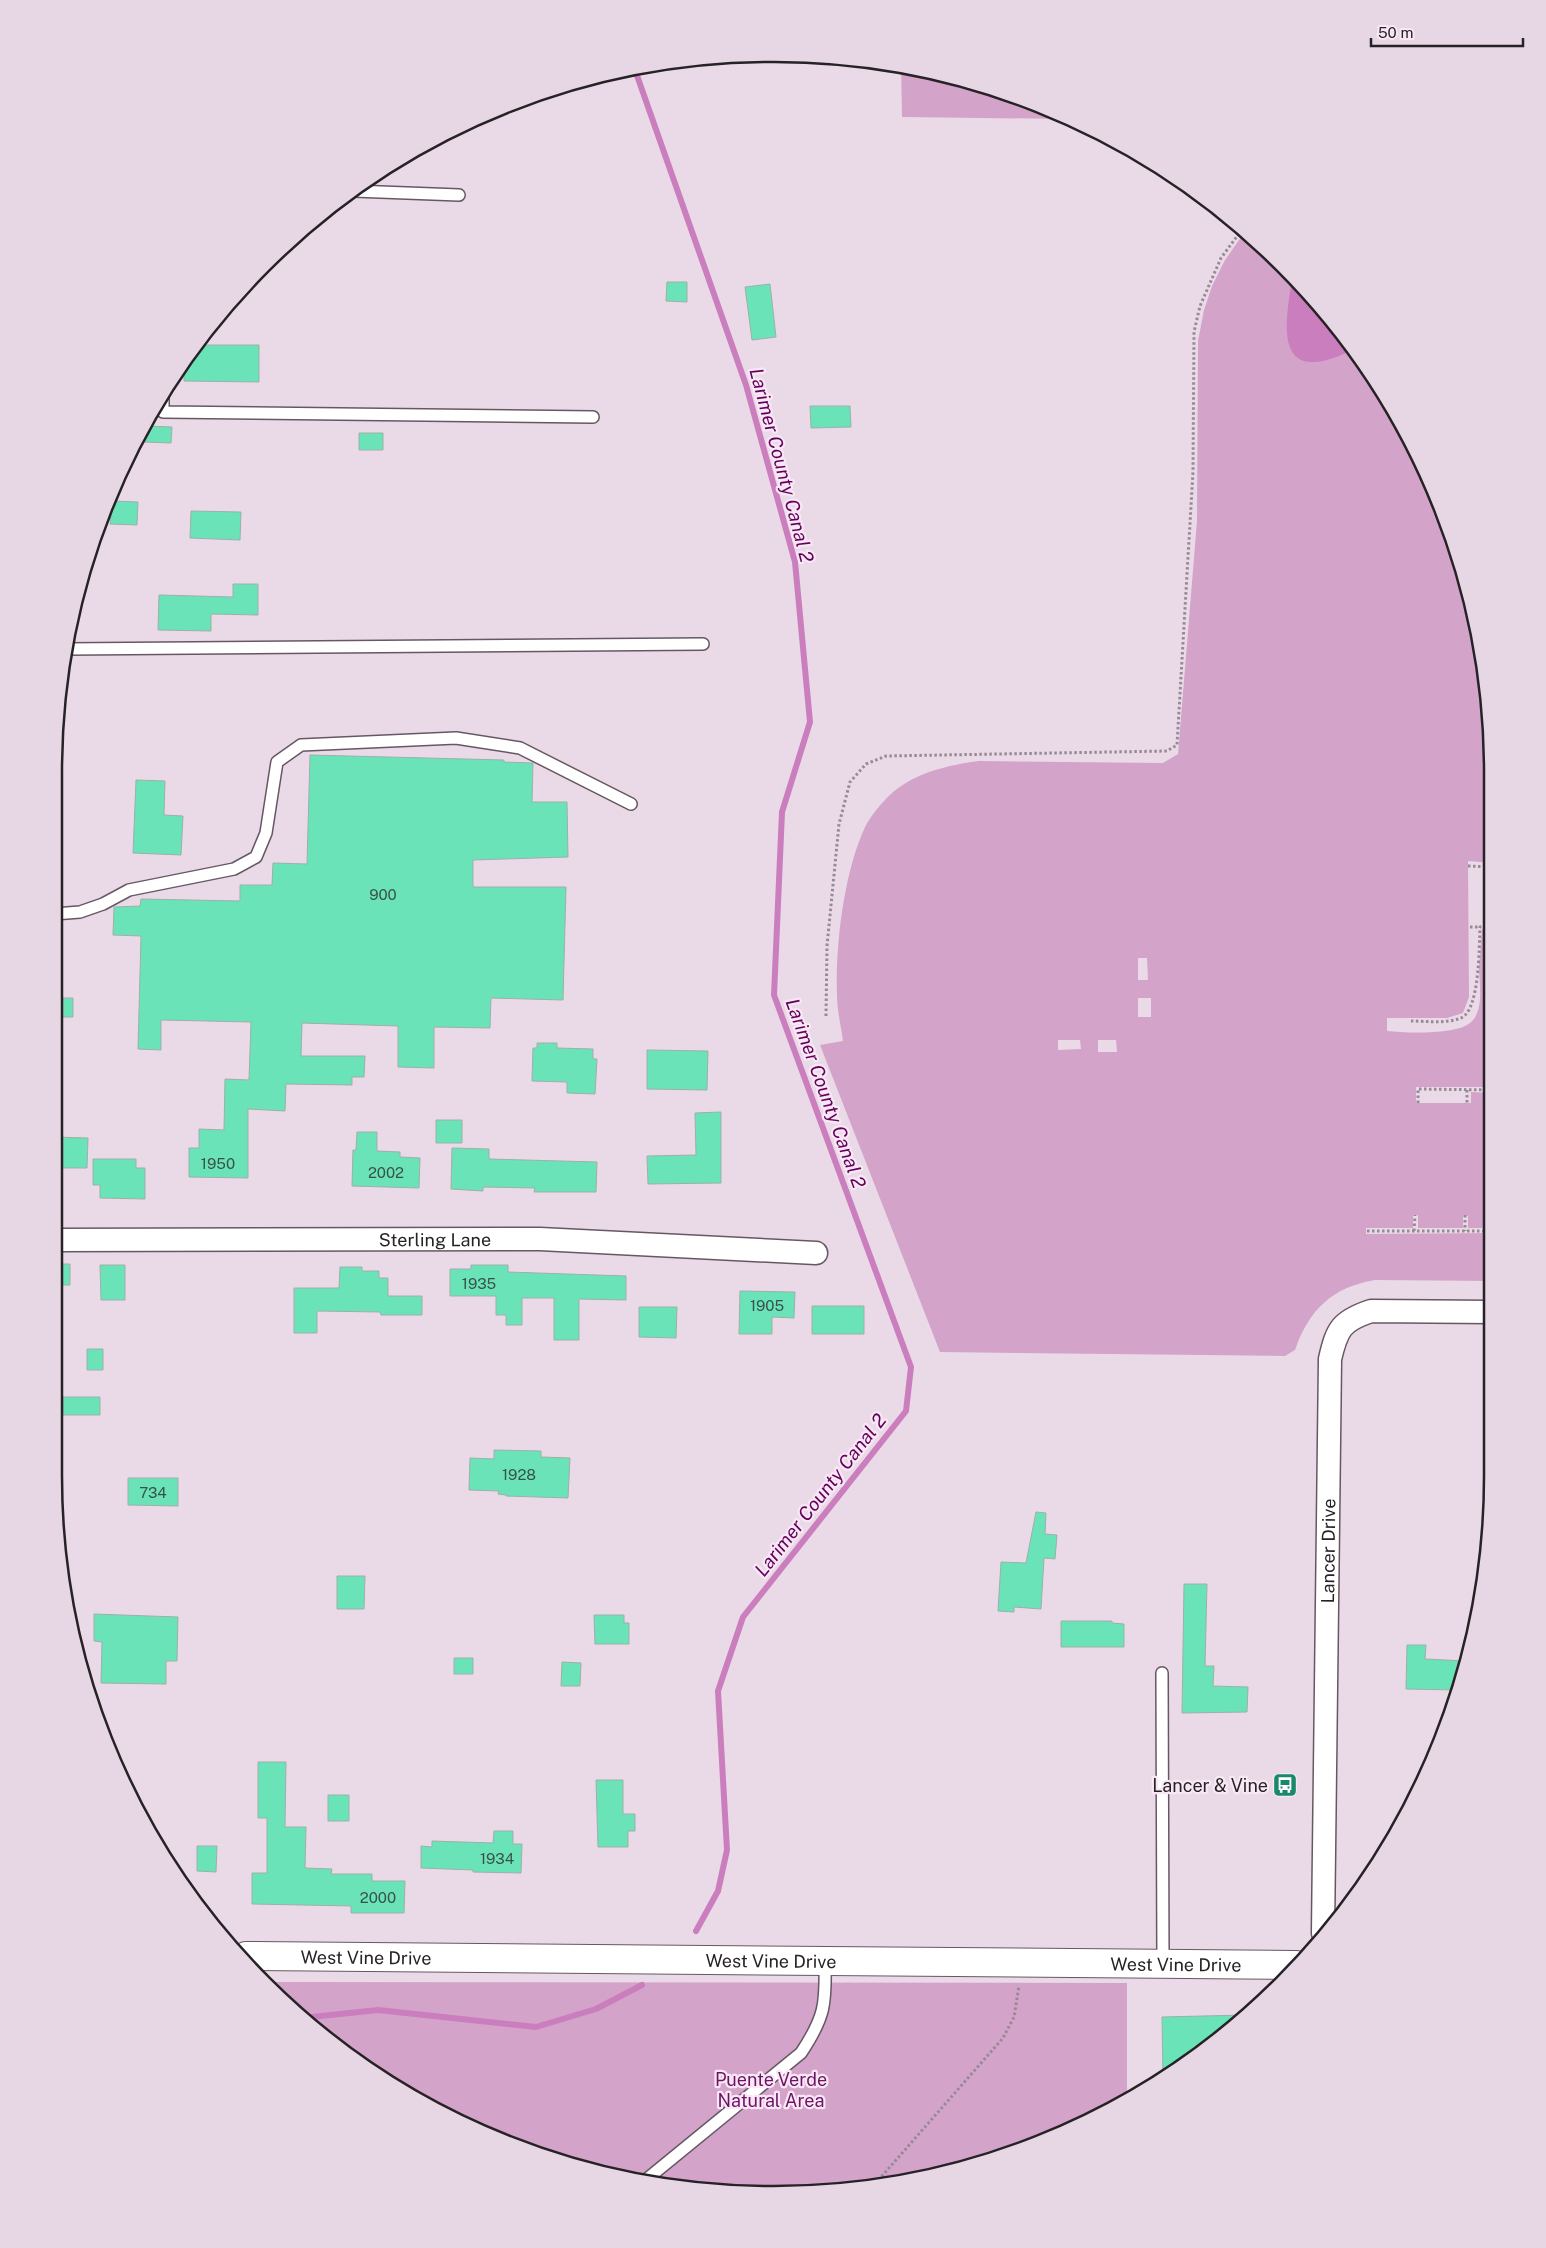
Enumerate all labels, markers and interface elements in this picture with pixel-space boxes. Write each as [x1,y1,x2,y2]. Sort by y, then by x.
scale bar [1371,15,1524,47]
text: 50 m [1378,24,1413,41]
water label: Larimer County Canal 2 [745,366,819,565]
house number: 900 [369,886,397,903]
water label: Larimer County Canal 2 [781,995,871,1191]
house number: 1950 [201,1155,235,1172]
house number: 2002 [368,1164,404,1181]
street label: Sterling Lane [379,1229,491,1250]
house number: 1935 [462,1275,496,1292]
house number: 1905 [750,1297,784,1314]
water label: Larimer County Canal 2 [750,1409,890,1581]
house number: 1928 [502,1466,536,1483]
house number: 734 [139,1484,167,1501]
street label: Lancer Drive [1317,1498,1339,1604]
bus stop icon: Lancer & Vine [1272,1772,1298,1798]
place label: Lancer & Vine [1152,1775,1268,1796]
house number: 1934 [480,1850,514,1867]
house number: 2000 [360,1889,396,1906]
street label: West Vine Drive [300,1946,432,1968]
street label: West Vine Drive [705,1949,837,1972]
street label: West Vine Drive [1110,1953,1242,1975]
park label: Puente Verde Natural Area [715,2069,827,2111]

